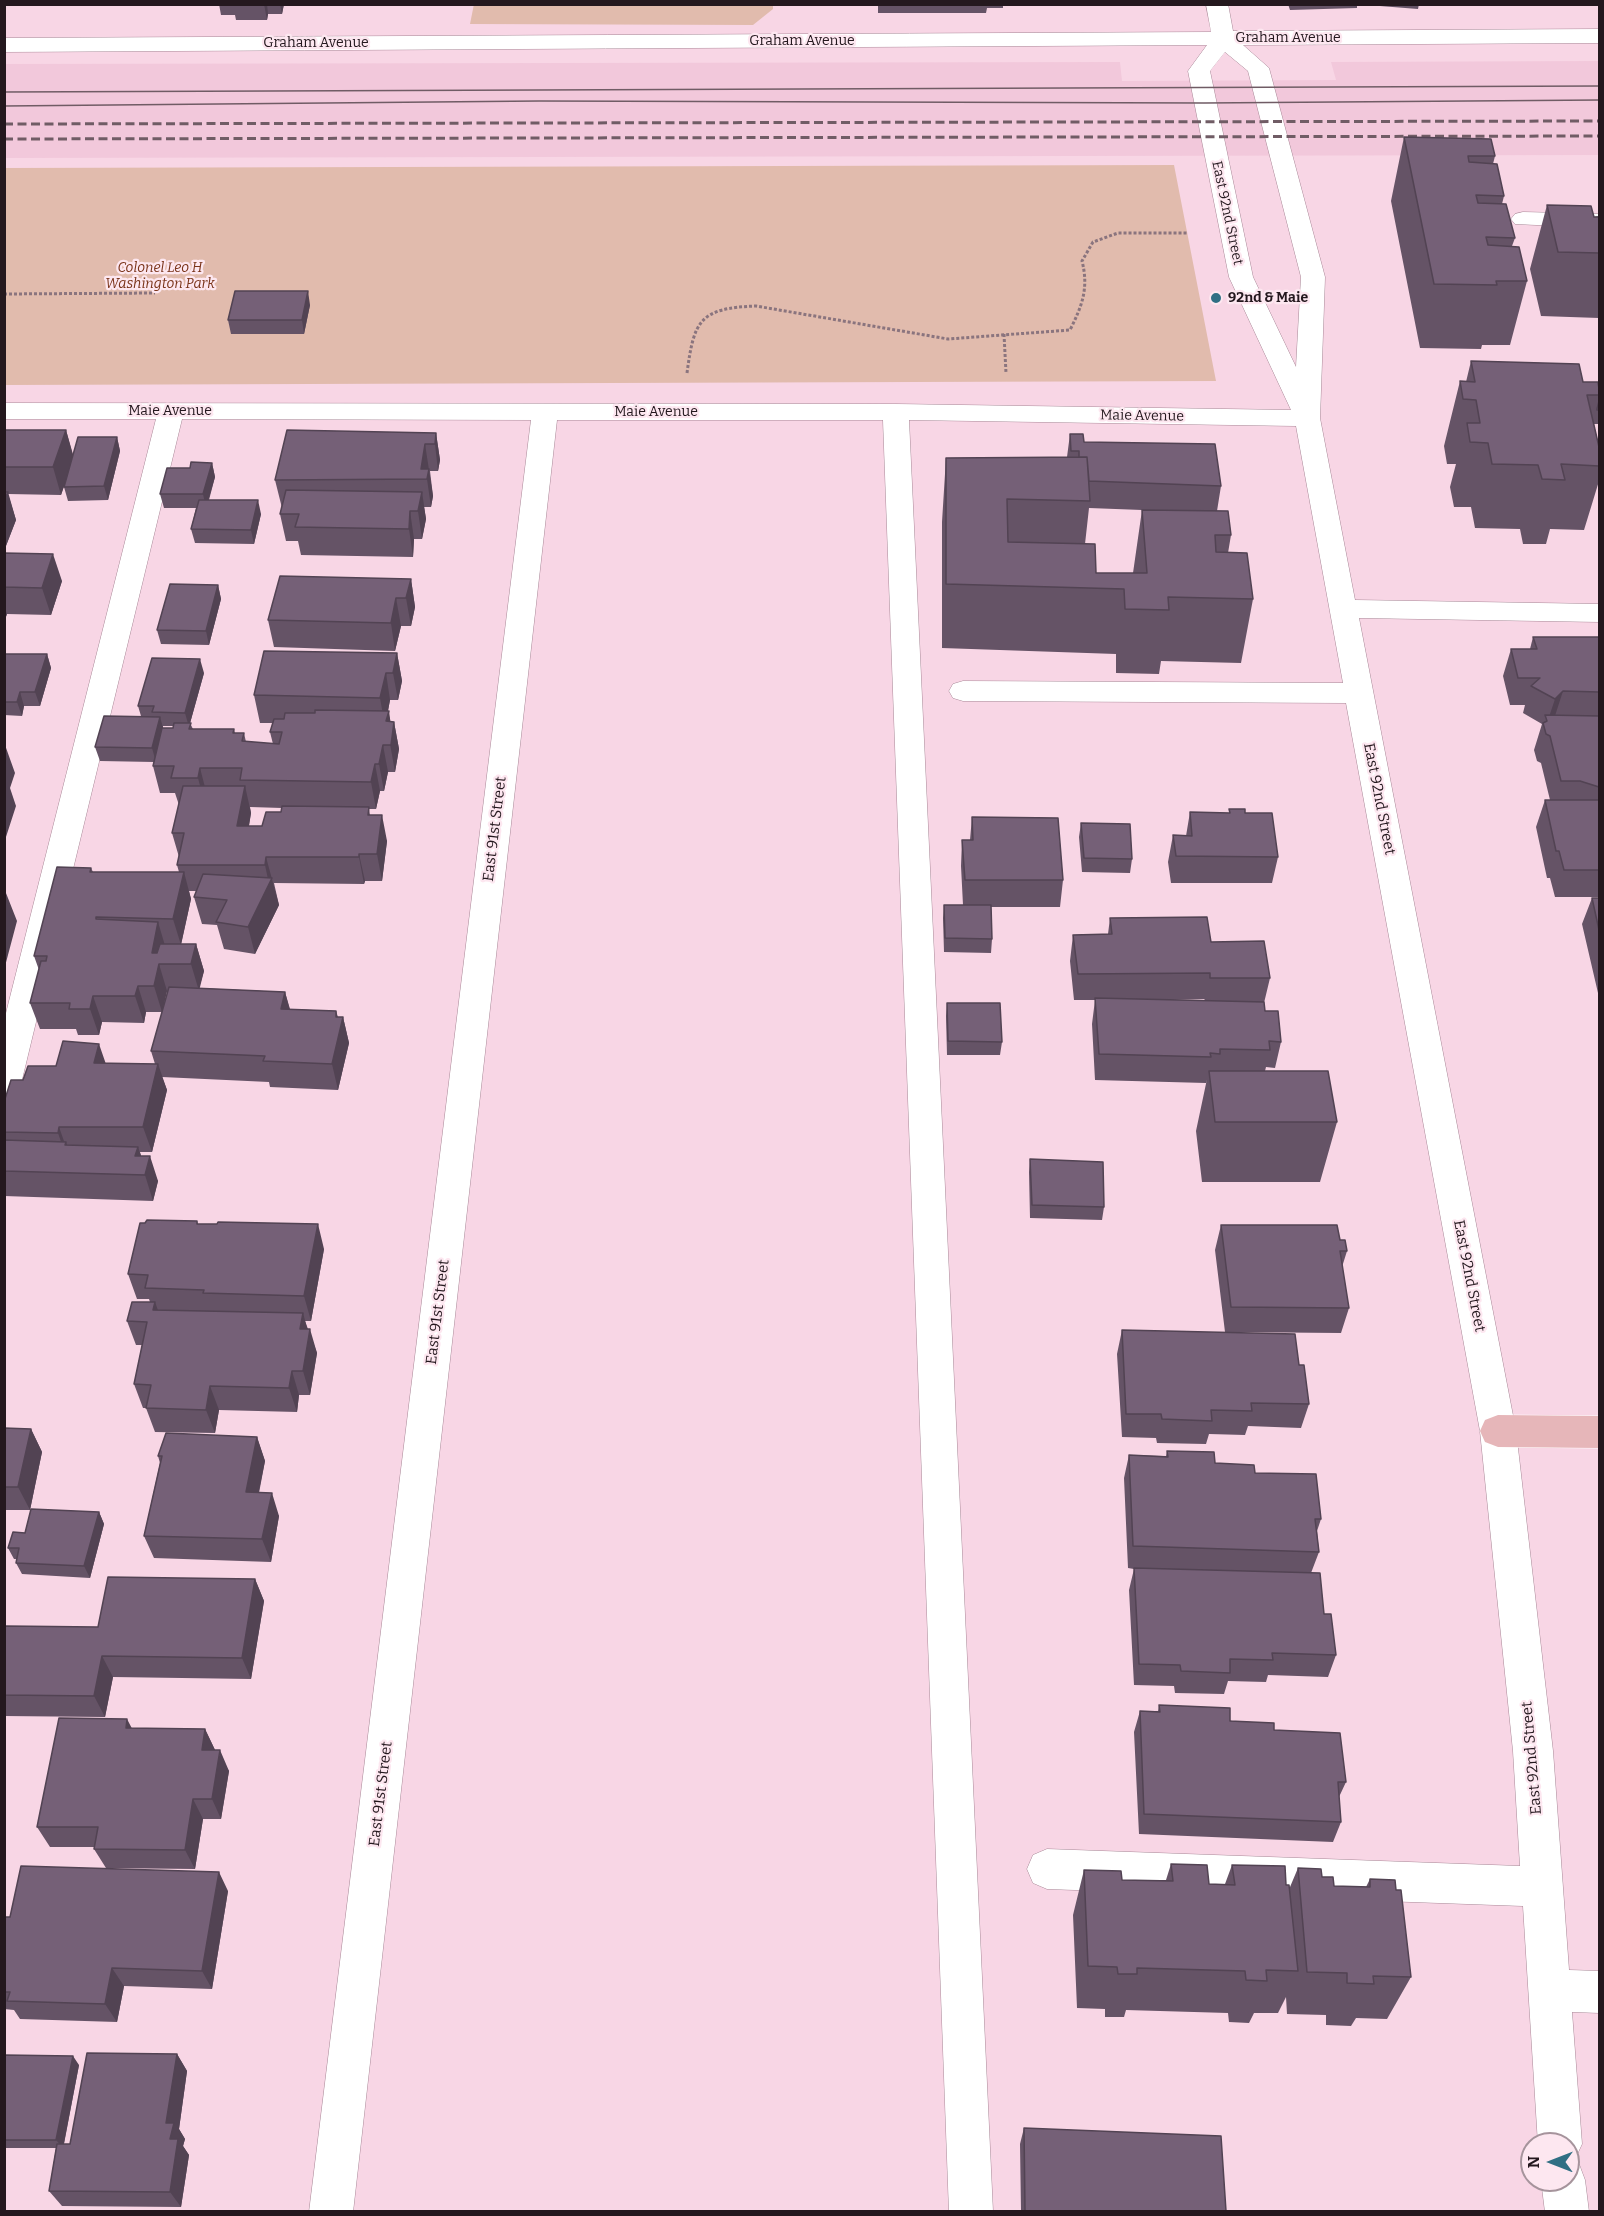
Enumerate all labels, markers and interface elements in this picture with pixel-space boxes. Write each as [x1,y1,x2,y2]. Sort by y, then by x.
street label: Graham Avenue [1235,30,1341,46]
street label: Graham Avenue [749,33,855,49]
street label: Graham Avenue [263,35,369,51]
street label: East 92nd Street [1208,159,1246,267]
park label: Colonel Leo H Washington Park [105,260,215,292]
place label: 92nd & Maie [1228,290,1308,306]
marker: 92nd & Maie [1209,291,1223,305]
street label: Maie Avenue [128,403,212,419]
street label: Maie Avenue [614,404,698,420]
street label: Maie Avenue [1100,407,1184,425]
street label: East 92nd Street [1359,742,1399,856]
street label: East 91st Street [480,775,510,883]
street label: East 92nd Street [1449,1219,1489,1333]
street label: East 91st Street [423,1258,453,1366]
street label: East 92nd Street [1518,1701,1546,1815]
street label: East 91st Street [366,1740,396,1848]
north arrow [1520,2132,1580,2192]
text: N [1524,2156,1543,2168]

